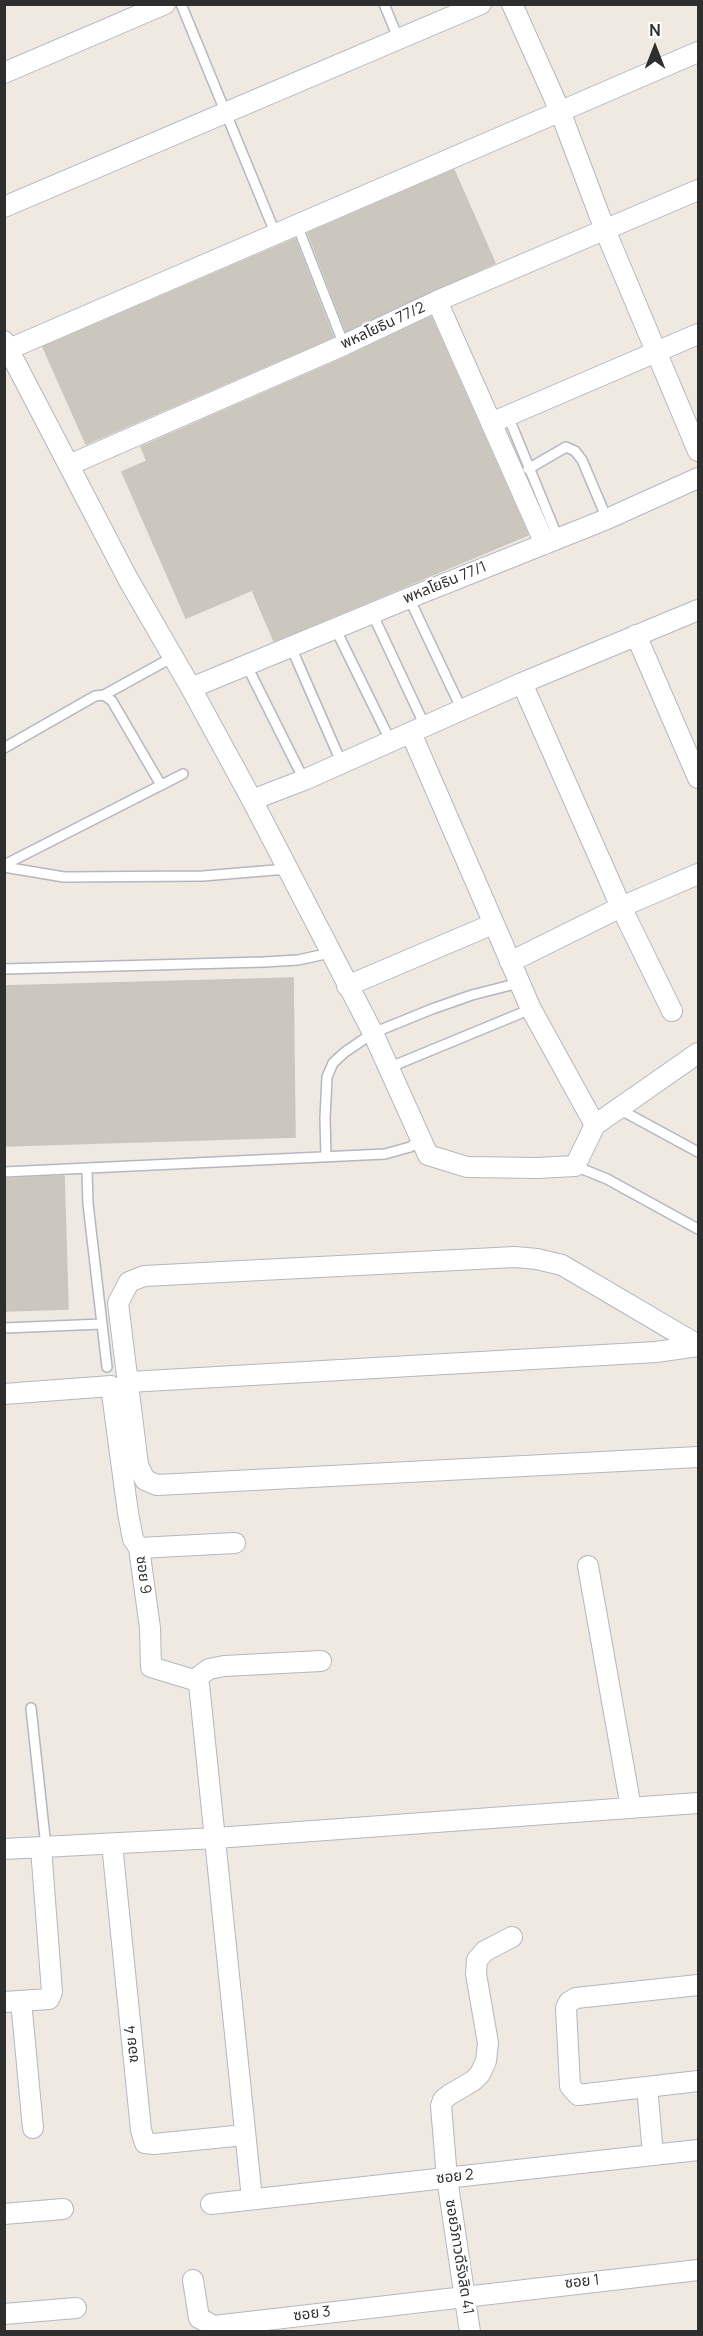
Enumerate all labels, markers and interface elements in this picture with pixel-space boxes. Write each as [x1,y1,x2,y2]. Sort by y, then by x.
north arrow [625,18,685,78]
text: N [649,19,661,41]
street label: พหลโยธิน 77/2 [338,299,428,353]
street label: พหลโยธิน 77/1 [401,558,489,608]
street label: ซอย 9 [132,1555,154,1595]
street label: ซอย 4 [121,2024,143,2064]
street label: ซอย 2 [435,2166,475,2188]
street label: ซอยวิภาวดีรังสิต 41 [441,2198,477,2316]
street label: ซอย 1 [564,2271,600,2293]
street label: ซอย 3 [292,2303,332,2325]

